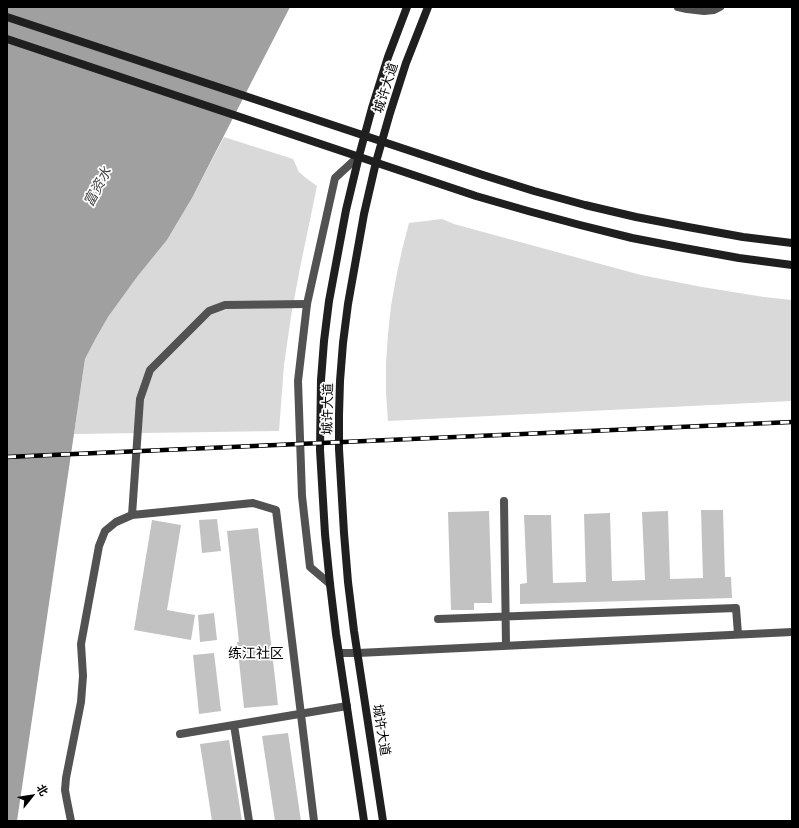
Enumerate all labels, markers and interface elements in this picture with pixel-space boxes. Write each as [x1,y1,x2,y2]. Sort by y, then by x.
street label: 城许大道 [371,61,401,115]
water label: 富资水 [81,165,115,209]
street label: 城许大道 [320,383,336,435]
district label: 练江社区 [228,646,284,662]
street label: 城许大道 [369,703,393,757]
north arrow [12,776,52,816]
text: 北 [34,782,51,798]

